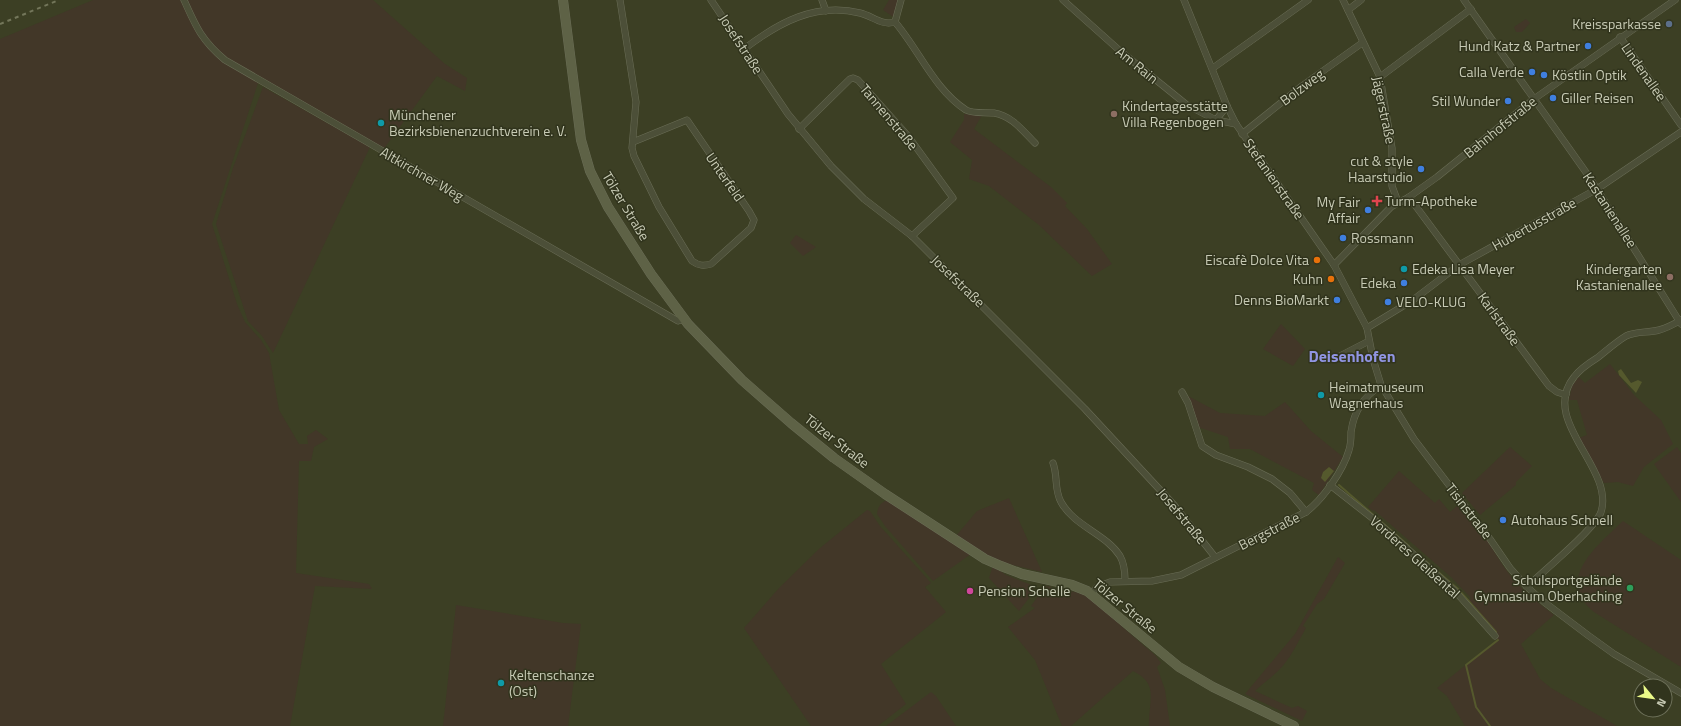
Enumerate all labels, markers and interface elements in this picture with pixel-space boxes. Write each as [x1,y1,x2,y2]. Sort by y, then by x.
street label: Josefstraße [714,10,769,78]
place label: Kreissparkasse [1572,13,1661,34]
marker: Kreissparkasse [1664,19,1674,29]
place label: Hund Katz & Partner [1459,35,1580,56]
street label: Lindenallee [1617,38,1672,105]
street label: Am Rain [1112,41,1163,88]
marker: Hund Katz & Partner [1583,41,1593,51]
place label: Calla Verde [1459,61,1524,82]
street label: Bolzweg [1275,63,1328,110]
place label: Köstlin Optik [1552,64,1627,85]
marker: Calla Verde [1527,67,1537,77]
marker: Köstlin Optik [1539,70,1549,80]
street label: Jägerstraße [1367,74,1402,146]
street label: Tannenstraße [855,79,924,155]
place label: Giller Reisen [1561,87,1634,108]
place label: Stil Wunder [1432,90,1500,111]
street label: Bahnhofstraße [1459,91,1541,163]
marker: Giller Reisen [1548,93,1558,103]
place label: Kindertagesstätte Villa Regenbogen [1122,95,1228,132]
marker: Stil Wunder [1503,96,1513,106]
place label: Münchener Bezirksbienenzuchtverein e. V. [389,104,567,141]
marker: Kindertagesstätte Villa Regenbogen [1109,109,1119,119]
marker: Münchener Bezirksbienenzuchtverein e. V. [376,118,386,128]
street label: Stefanienstraße [1239,134,1310,224]
street label: Altkirchner Weg [377,141,468,206]
street label: Unterfeld [701,148,750,205]
place label: cut & style Haarstudio [1348,150,1413,187]
marker: cut & style Haarstudio [1416,164,1426,174]
street label: Tölzer Straße [597,167,655,244]
street label: Kastanienallee [1578,168,1643,252]
place label: Turm-Apotheke [1385,190,1477,211]
place label: My Fair Affair [1317,191,1360,228]
street label: Hubertusstraße [1488,192,1580,255]
marker: Turm-Apotheke [1372,196,1382,206]
marker: My Fair Affair [1363,205,1373,215]
place label: Rossmann [1351,227,1414,248]
marker: Rossmann [1338,233,1348,243]
street label: Josefstraße [927,249,990,312]
place label: Eiscafè Dolce Vita [1205,249,1309,270]
marker: Eiscafè Dolce Vita [1312,255,1322,265]
place label: Edeka Lisa Meyer [1412,258,1515,279]
place label: Kindergarten Kastanienallee [1576,258,1662,295]
marker: Edeka Lisa Meyer [1399,264,1409,274]
place label: Kuhn [1293,268,1323,289]
place label: Edeka [1360,272,1396,293]
marker: Kindergarten Kastanienallee [1665,272,1675,282]
marker: Kuhn [1326,274,1336,284]
marker: Edeka [1399,278,1409,288]
street label: Karlstraße [1473,288,1526,350]
place label: Denns BioMarkt [1234,289,1329,310]
place label: VELO-KLUG [1396,291,1466,312]
marker: Denns BioMarkt [1332,295,1342,305]
marker: VELO-KLUG [1383,297,1393,307]
district label: Deisenhofen [1308,344,1396,368]
place label: Heimatmuseum Wagnerhaus [1329,376,1424,413]
marker: Heimatmuseum Wagnerhaus [1316,390,1326,400]
street label: Tölzer Straße [800,409,874,473]
street label: Tisinstraße [1441,478,1498,543]
street label: Josefstraße [1152,483,1212,548]
street label: Bergstraße [1235,506,1303,555]
place label: Autohaus Schnell [1511,509,1613,530]
street label: Vorderes Gleißental [1365,510,1465,603]
marker: Autohaus Schnell [1498,515,1508,525]
place label: Schulsportgelände Gymnasium Oberhaching [1474,569,1622,606]
street label: Tölzer Straße [1089,573,1162,638]
place label: Pension Schelle [978,580,1070,601]
marker: Schulsportgelände Gymnasium Oberhaching [1625,583,1635,593]
marker: Pension Schelle [965,586,975,596]
place label: Keltenschanze (Ost) [509,664,595,701]
marker: Keltenschanze (Ost) [496,678,506,688]
north arrow [1633,678,1673,718]
text: N [1653,696,1671,710]

